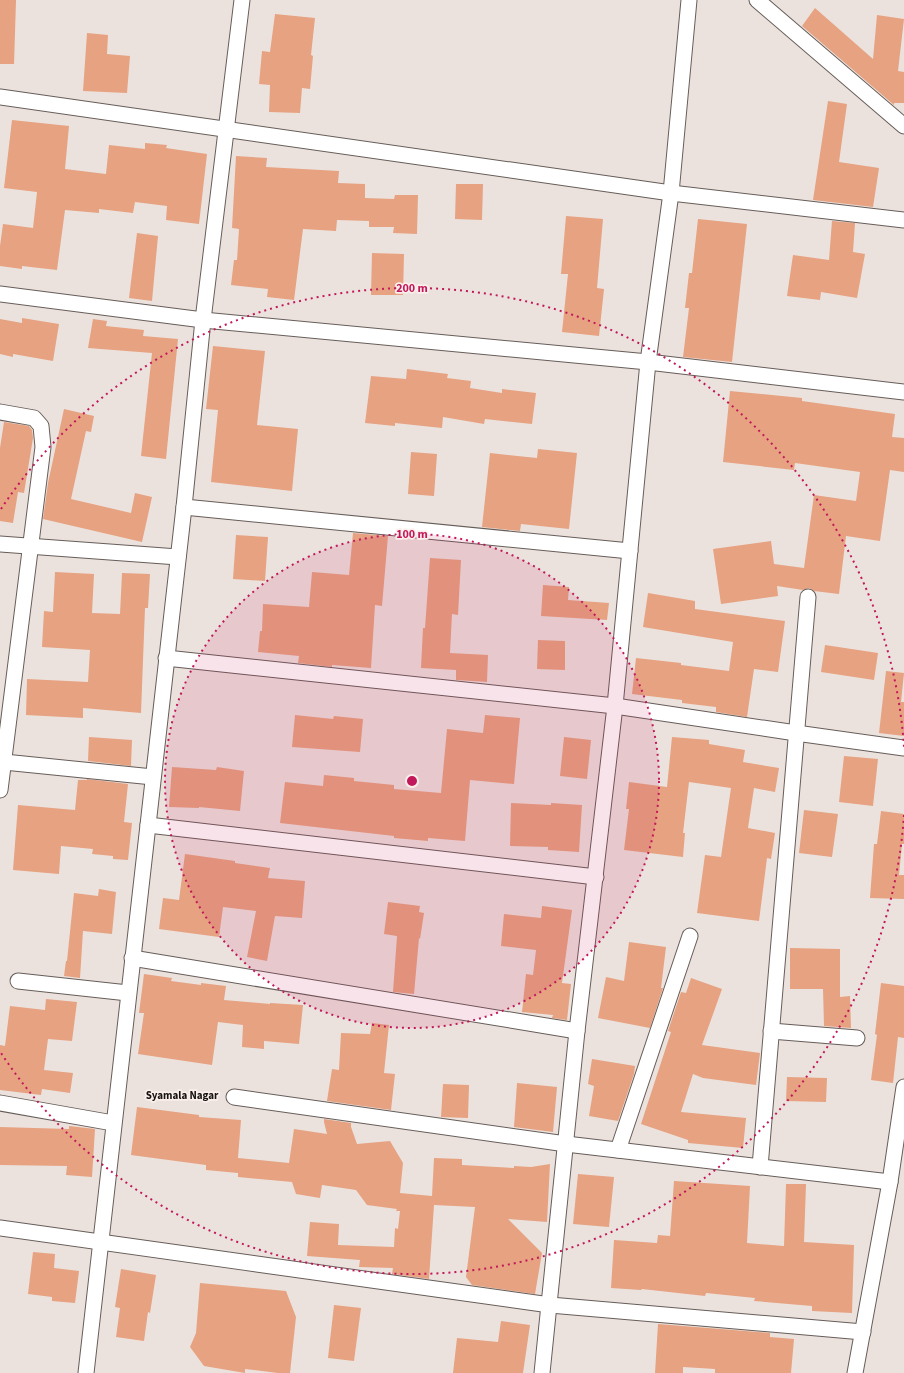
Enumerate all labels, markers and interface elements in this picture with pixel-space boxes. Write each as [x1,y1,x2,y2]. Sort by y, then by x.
text: 200 m [396,280,428,297]
text: 100 m [396,526,428,543]
centre of rings [405,774,419,788]
district label: Syamala Nagar [146,1088,219,1103]

